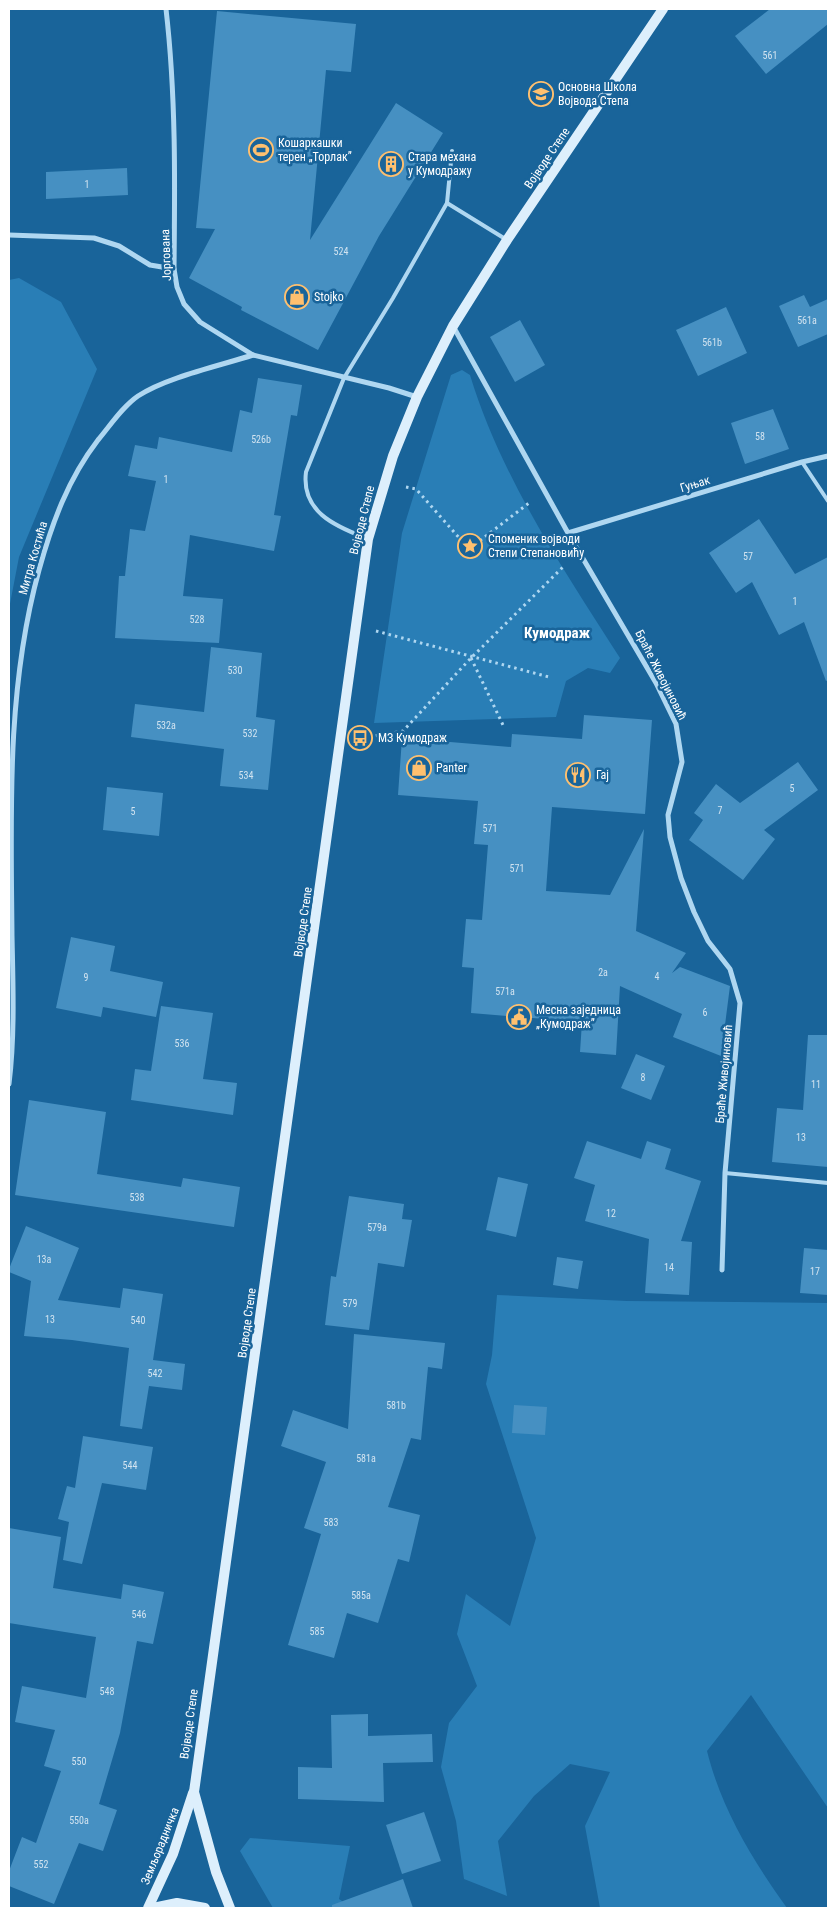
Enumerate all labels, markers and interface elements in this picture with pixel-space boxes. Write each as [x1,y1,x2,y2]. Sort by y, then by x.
house number: 561 [763,50,777,61]
place label: Основна Школа Војвода Степа [558,80,637,108]
school or university icon: Основна Школа Војвода Степа [528,81,554,107]
street label: Војводе Степе [521,125,573,191]
place label: Кошаркашки терен „Торлак” [278,136,352,164]
sports icon: Кошаркашки терен „Торлак” [248,137,274,163]
place label: Стара механа у Кумодражу [408,150,476,178]
building icon: Стара механа у Кумодражу [378,151,404,177]
house number: 1 [85,179,89,190]
street label: Јоргована [158,229,174,281]
house number: 524 [334,246,348,257]
shop icon: Stojko [284,284,310,310]
place label: Stojko [314,290,344,304]
house number: 561a [797,315,817,326]
house number: 561b [702,337,722,348]
house number: 58 [755,431,765,442]
house number: 526b [251,434,271,445]
street label: Гуњак [678,473,712,495]
house number: 1 [164,474,168,485]
street label: Војводе Степе [347,484,377,556]
street label: Митра Костића [16,519,50,596]
place label: Споменик војводи Степи Степановићу [488,532,584,560]
place icon: Споменик војводи Степи Степановићу [457,533,483,559]
house number: 57 [743,551,753,562]
house number: 1 [793,596,797,607]
house number: 528 [190,614,204,625]
district label: Кумодраж [524,624,590,642]
street label: Браће Живојиновић [632,628,690,722]
house number: 530 [228,665,242,676]
house number: 532a [156,720,176,731]
bus stop icon: МЗ Кумодраж [347,725,373,751]
house number: 532 [243,728,257,739]
place label: МЗ Кумодраж [378,731,447,745]
shop icon: Panter [406,755,432,781]
place label: Panter [436,761,467,775]
restaurant icon: Гај [565,762,591,788]
place label: Гај [596,768,609,782]
house number: 534 [239,770,253,781]
house number: 5 [790,783,795,794]
house number: 7 [718,805,723,816]
house number: 5 [131,806,136,817]
house number: 571 [483,823,497,834]
house number: 571 [510,863,524,874]
street label: Војводе Степе [291,886,315,958]
house number: 2a [598,967,608,978]
house number: 4 [655,971,660,982]
house number: 9 [84,972,89,983]
house number: 571a [495,986,515,997]
place label: Месна заједница „Кумодраж” [536,1003,621,1031]
public building icon: Месна заједница „Кумодраж” [506,1004,532,1030]
house number: 6 [703,1007,708,1018]
street label: Браће Живојиновић [713,1024,735,1124]
house number: 536 [175,1038,189,1049]
house number: 8 [641,1072,646,1083]
house number: 11 [811,1079,821,1090]
house number: 13 [796,1132,806,1143]
house number: 538 [130,1192,144,1203]
house number: 12 [606,1208,616,1219]
house number: 579a [367,1222,387,1233]
house number: 13a [37,1254,52,1265]
house number: 14 [664,1262,674,1273]
house number: 17 [810,1266,820,1277]
street label: Војводе Степе [235,1287,259,1359]
house number: 579 [343,1298,357,1309]
house number: 13 [45,1314,55,1325]
house number: 540 [131,1315,145,1326]
house number: 542 [148,1368,162,1379]
house number: 581b [386,1400,406,1411]
house number: 581a [356,1453,376,1464]
house number: 544 [123,1460,137,1471]
house number: 583 [324,1517,338,1528]
house number: 585a [351,1590,371,1601]
house number: 546 [132,1609,146,1620]
house number: 585 [310,1626,324,1637]
house number: 548 [100,1686,114,1697]
street label: Војводе Степе [177,1688,201,1760]
house number: 550 [72,1756,86,1767]
street label: Земљорадничка [138,1805,182,1887]
house number: 550a [69,1815,89,1826]
house number: 552 [34,1859,48,1870]

